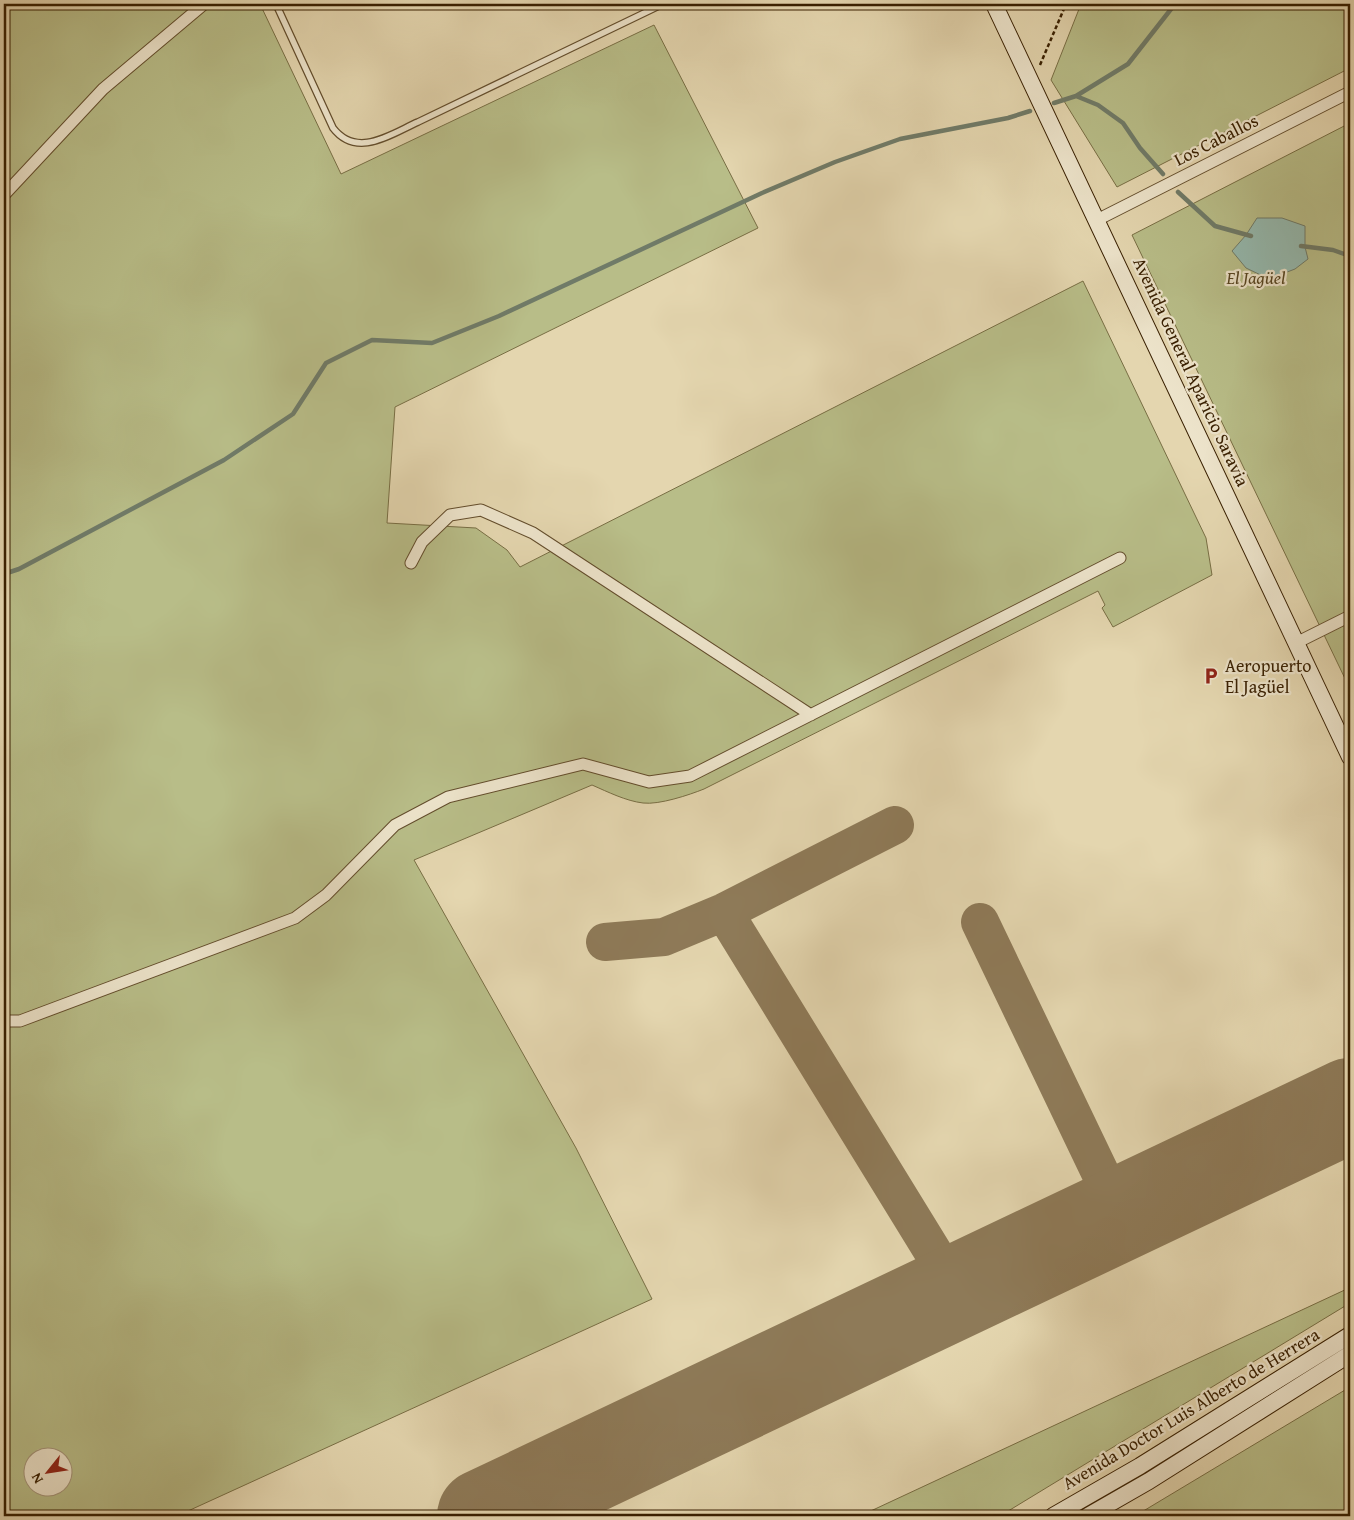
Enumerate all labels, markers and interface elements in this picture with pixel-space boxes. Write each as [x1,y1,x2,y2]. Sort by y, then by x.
street label: Los Caballos [1169,107,1263,172]
street label: Avenida General Aparicio Saravia [1126,253,1257,491]
park label: El Jagüel [1225,264,1286,291]
place label: Aeropuerto El Jagüel [1225,652,1312,700]
parking icon: Aeropuerto El Jagüel [1201,666,1221,686]
street label: Avenida Doctor Luis Alberto de Herrera [1057,1321,1325,1496]
north arrow [22,1448,72,1498]
text: N [25,1469,48,1488]

